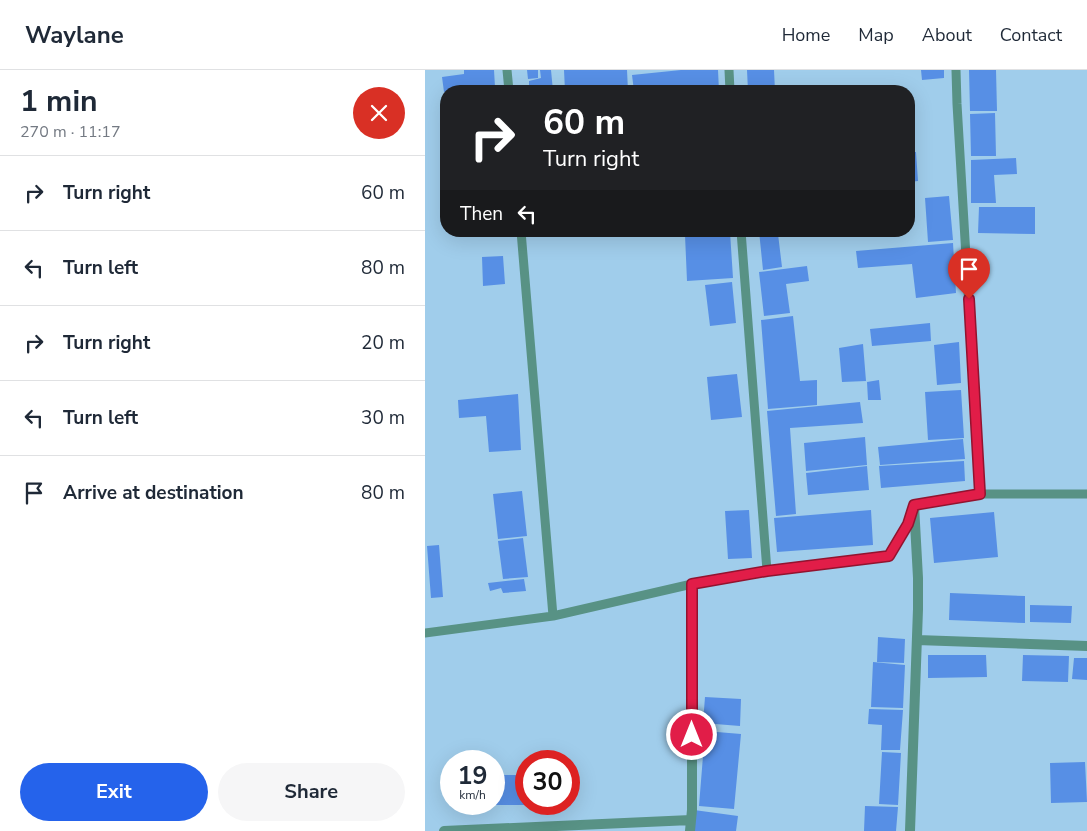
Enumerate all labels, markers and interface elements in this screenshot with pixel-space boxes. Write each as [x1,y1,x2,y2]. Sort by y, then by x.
text: Waylane [25,19,124,51]
text: Home [782,23,830,47]
text: Map [858,23,894,47]
text: About [922,23,972,47]
text: Contact [1000,23,1062,47]
text: 1 min [20,81,98,122]
button: close [353,87,405,139]
text: 60 m [543,99,625,146]
icon: right [460,105,525,170]
text: 270 m · 11:17 [20,121,121,143]
text: Turn right [543,144,639,174]
icon: right [20,179,48,207]
text: Turn right [63,180,150,206]
text: 60 m [361,180,405,206]
icon: left [513,200,541,228]
text: Then [460,201,503,227]
pin [948,248,990,299]
icon: left [20,254,48,282]
text: Turn left [63,255,138,281]
text: 80 m [361,255,405,281]
icon: arrive [955,255,983,283]
icon: right [20,329,48,357]
text: Turn right [63,330,150,356]
text: 20 m [361,330,405,356]
icon: left [20,404,48,432]
text: Turn left [63,405,138,431]
text: 30 m [361,405,405,431]
icon: arrive [20,479,48,507]
text: Arrive at destination [63,480,244,506]
text: 80 m [361,480,405,506]
position arrow [665,708,717,760]
speed limit sign: 30 [515,750,580,815]
text: 19 [457,759,488,793]
button: Exit [20,763,208,821]
button: Share [218,763,405,821]
text: km/h [459,787,486,803]

